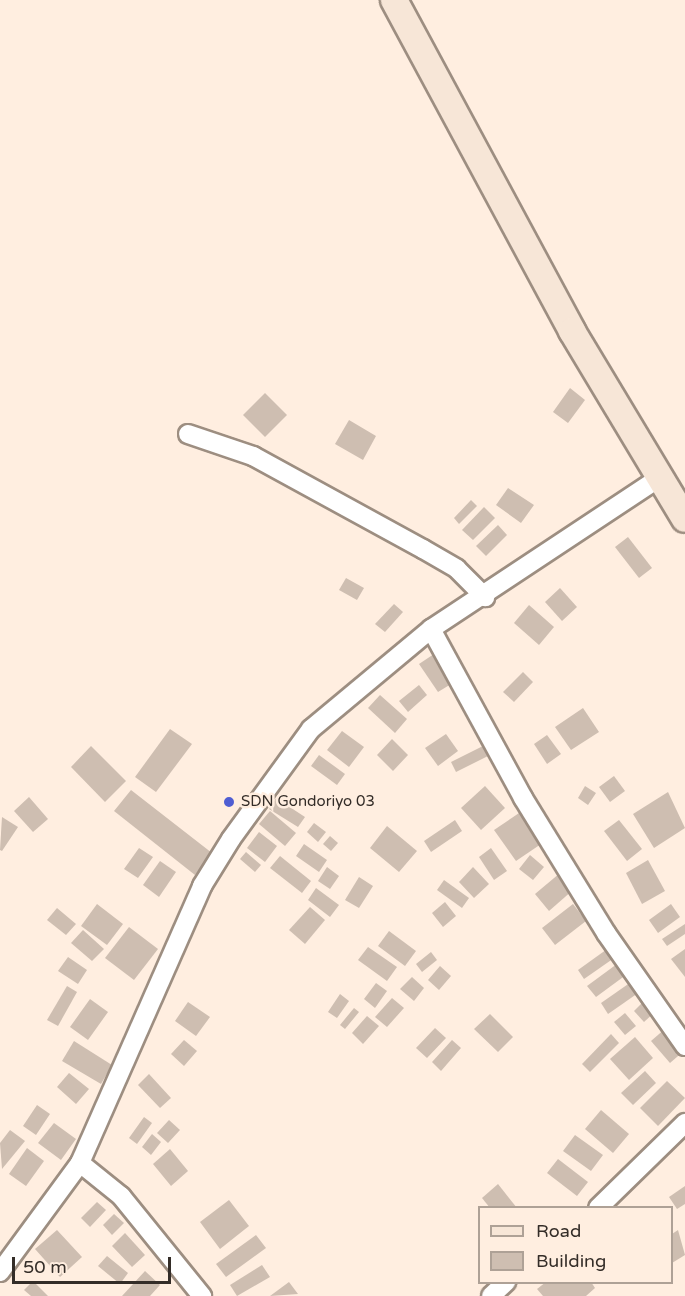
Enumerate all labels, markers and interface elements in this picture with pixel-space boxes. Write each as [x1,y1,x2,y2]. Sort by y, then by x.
place label: SDN Gondoriyo 03 [241,793,375,811]
marker: SDN Gondoriyo 03 [222,795,236,809]
legend [478,1206,673,1284]
text: Road [536,1220,581,1242]
scale bar [15,1245,174,1283]
text: Building [536,1250,606,1272]
text: 50 m [23,1256,67,1278]

